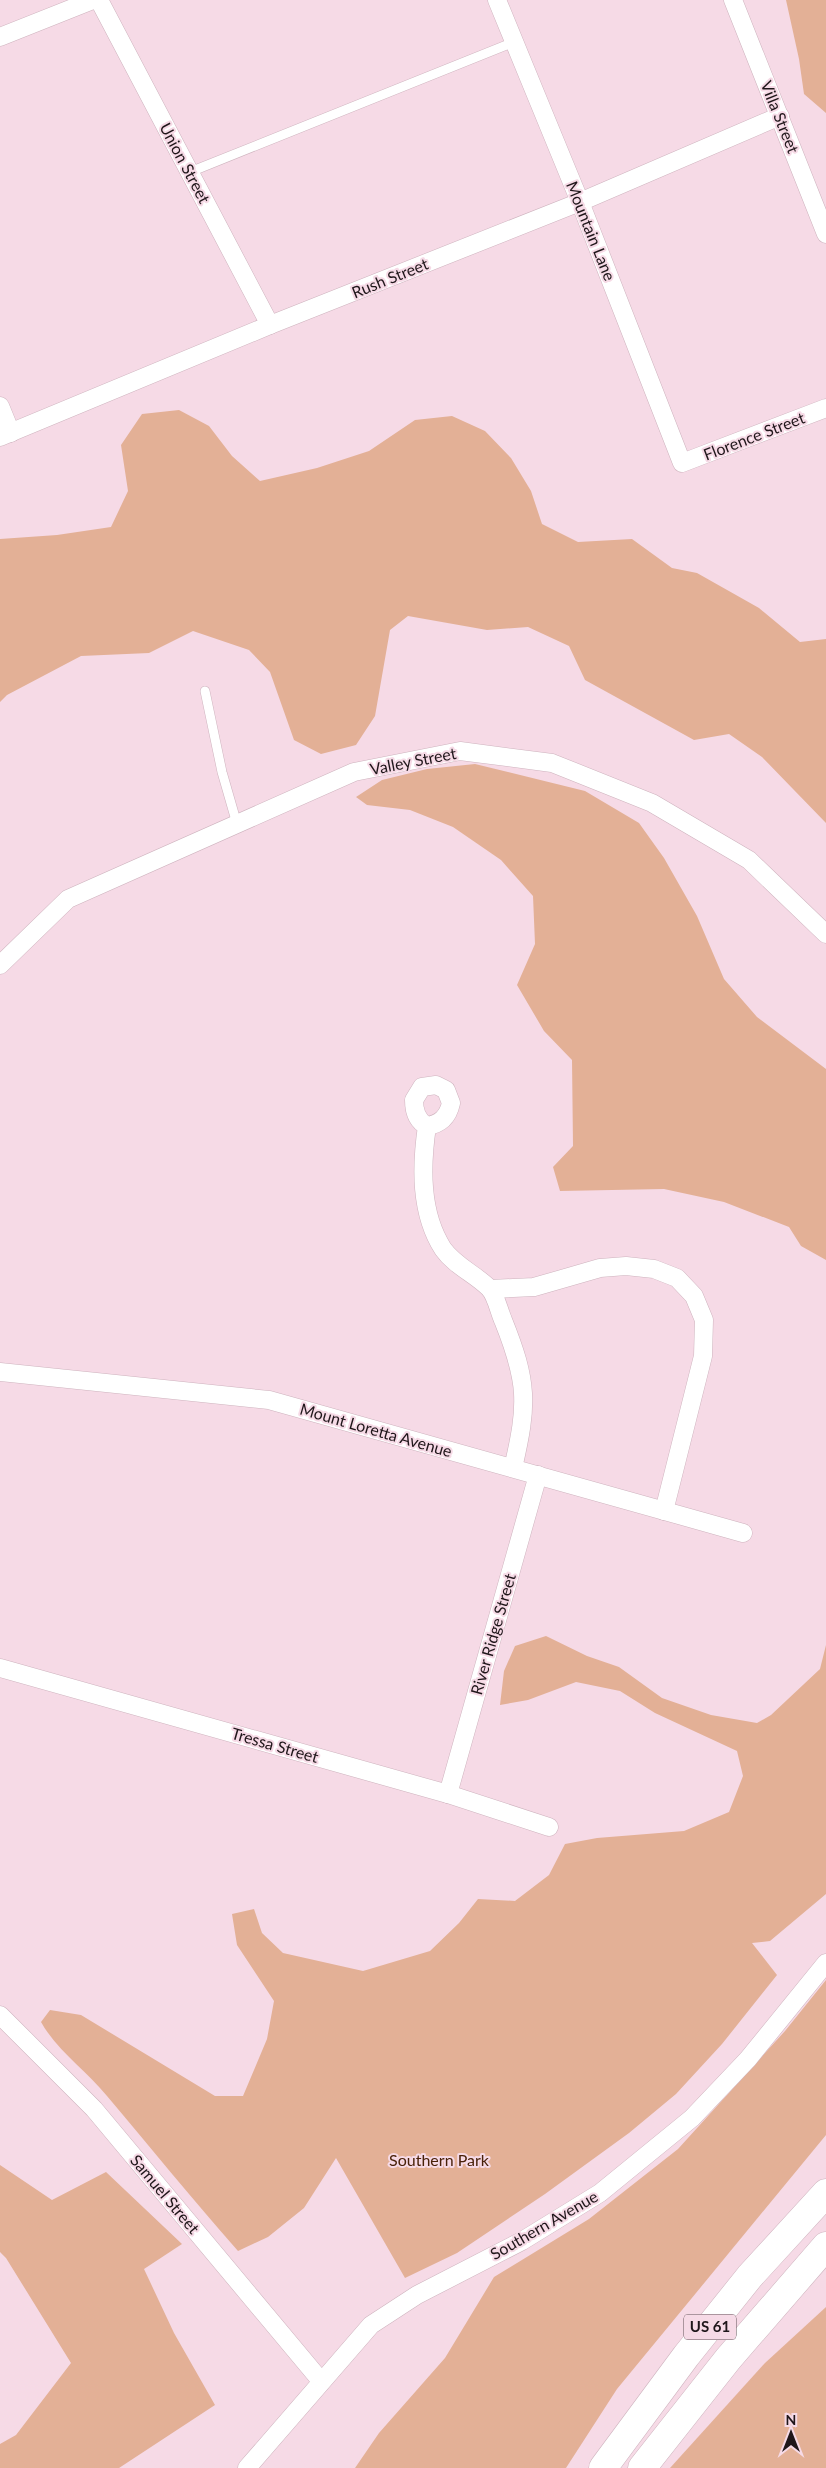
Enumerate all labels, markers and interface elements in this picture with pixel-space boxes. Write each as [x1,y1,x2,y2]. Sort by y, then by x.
street label: Villa Street [757,78,804,156]
street label: Union Street [156,119,215,207]
street label: Mountain Lane [563,178,620,283]
street label: Rush Street [349,254,431,301]
street label: Florence Street [701,407,807,464]
street label: Valley Street [368,743,458,778]
street label: Mount Loretta Avenue [298,1399,454,1460]
street label: River Ridge Street [466,1571,519,1697]
street label: Tressa Street [229,1723,321,1766]
street label: Samuel Street [127,2150,204,2237]
park label: Southern Park [389,2150,490,2169]
street label: Southern Avenue [487,2186,601,2263]
road number: US 61 [684,2314,736,2340]
north arrow [766,2408,816,2458]
text: N [786,2411,796,2428]

